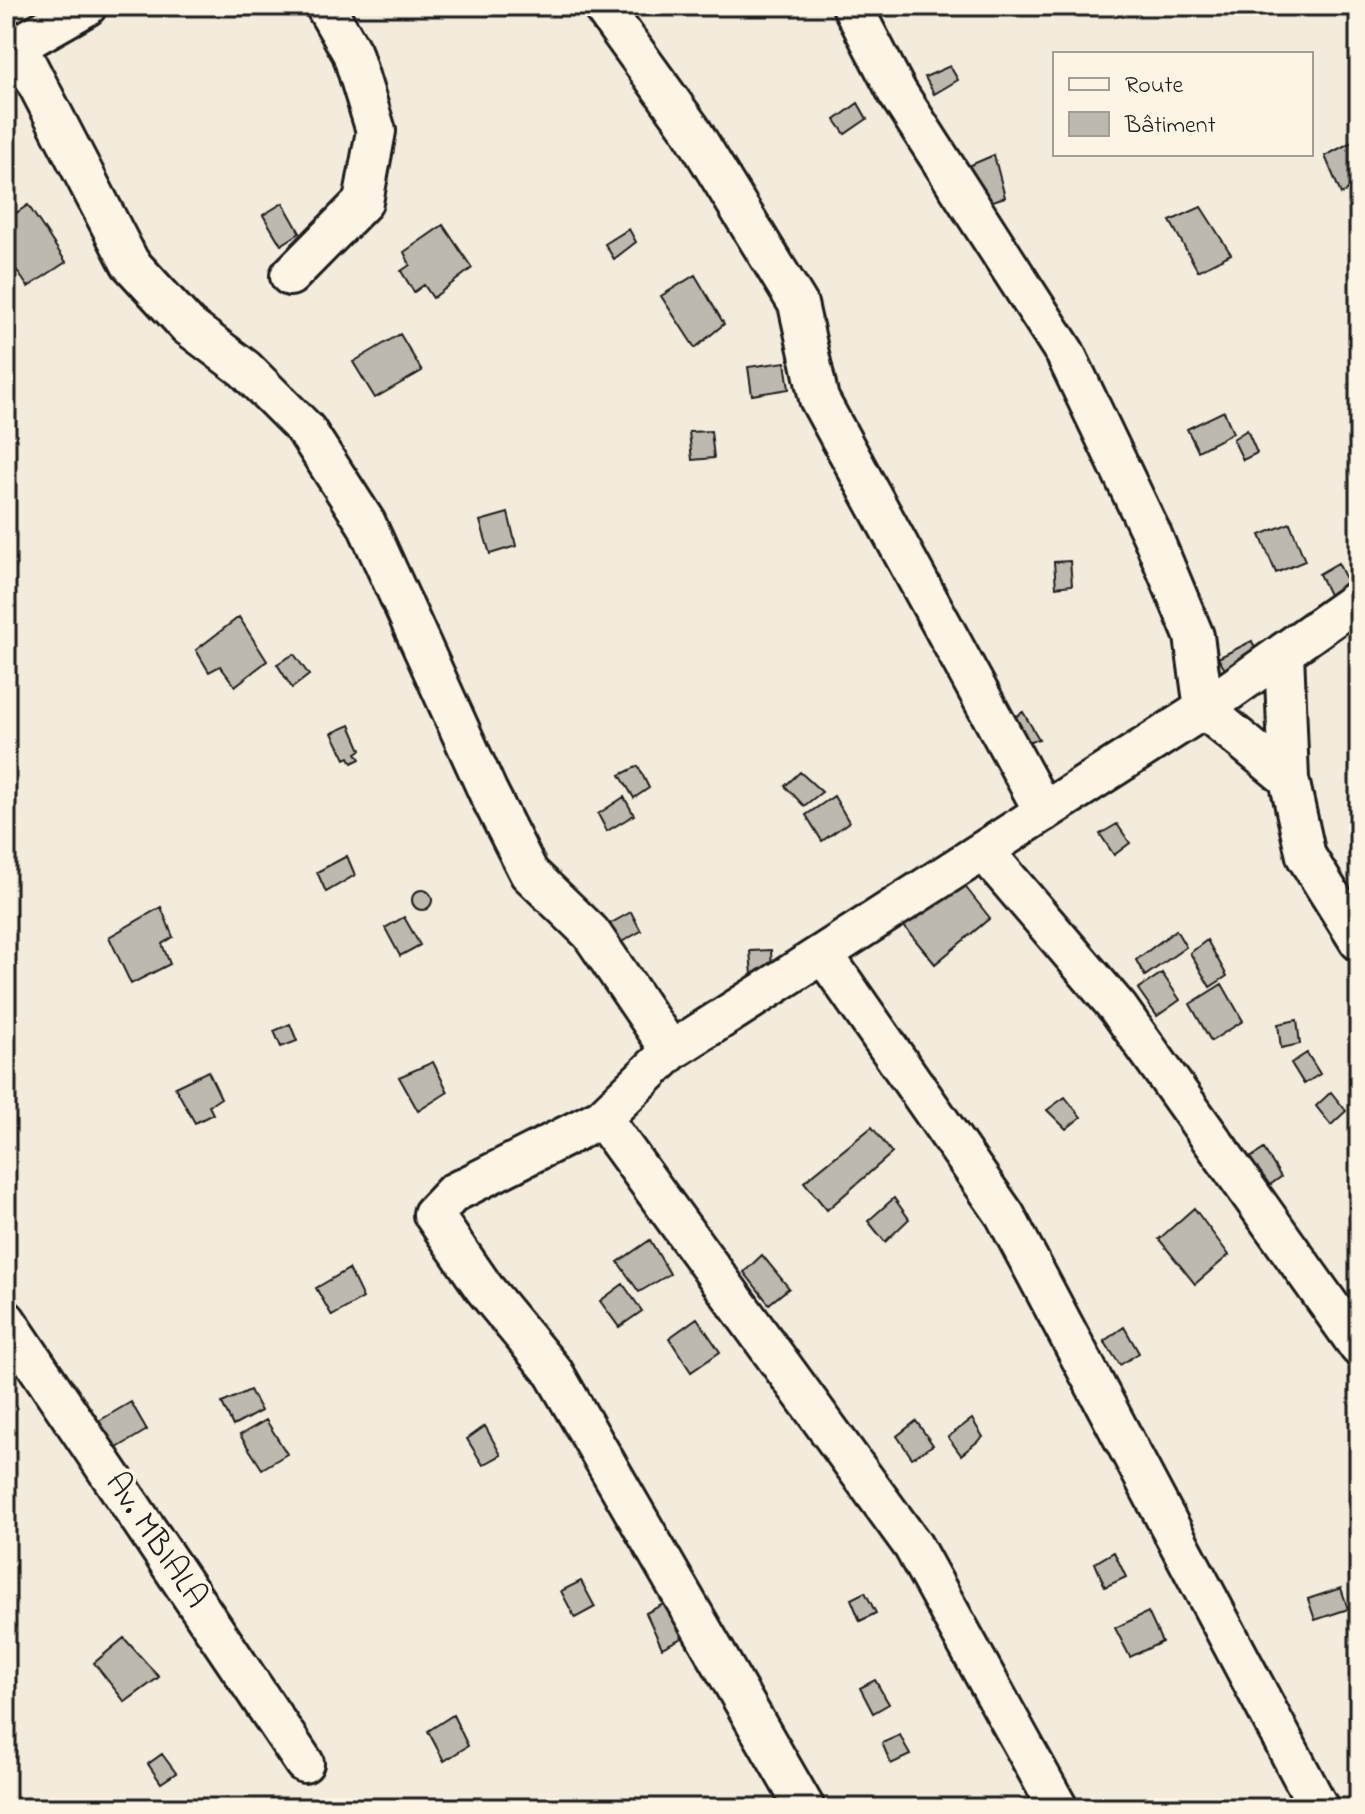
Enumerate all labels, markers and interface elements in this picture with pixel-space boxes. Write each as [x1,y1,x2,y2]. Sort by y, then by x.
legend [1053,52,1313,156]
text: Route [1125,69,1183,104]
text: Bâtiment [1124,109,1216,144]
street label: Av. MBIALA [91,1463,219,1619]

